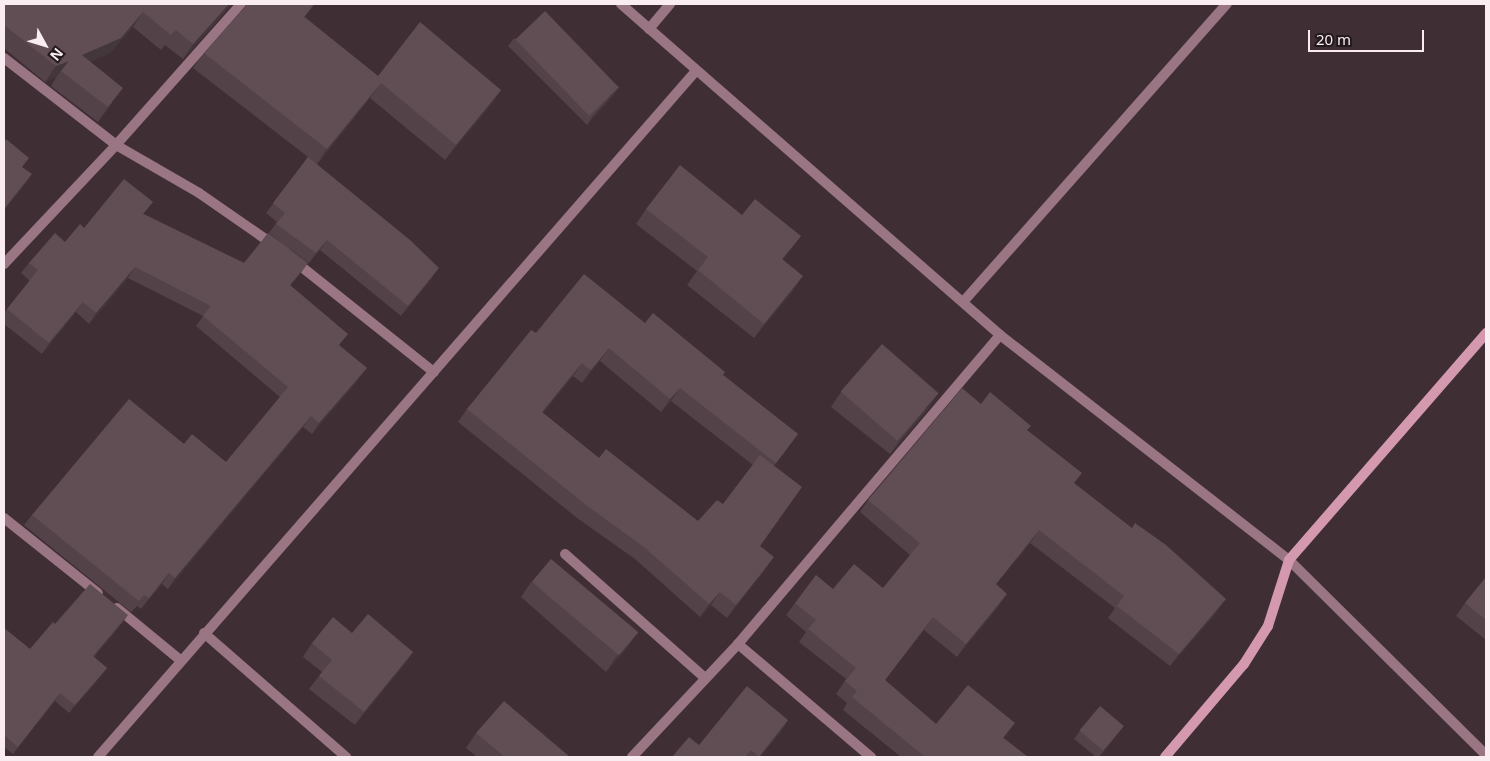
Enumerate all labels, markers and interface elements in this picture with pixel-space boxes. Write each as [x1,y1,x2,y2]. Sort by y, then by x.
north arrow [20,20,70,70]
scale bar [1310,20,1426,52]
text: 20 m [1316,29,1351,49]
text: N [46,44,68,65]

